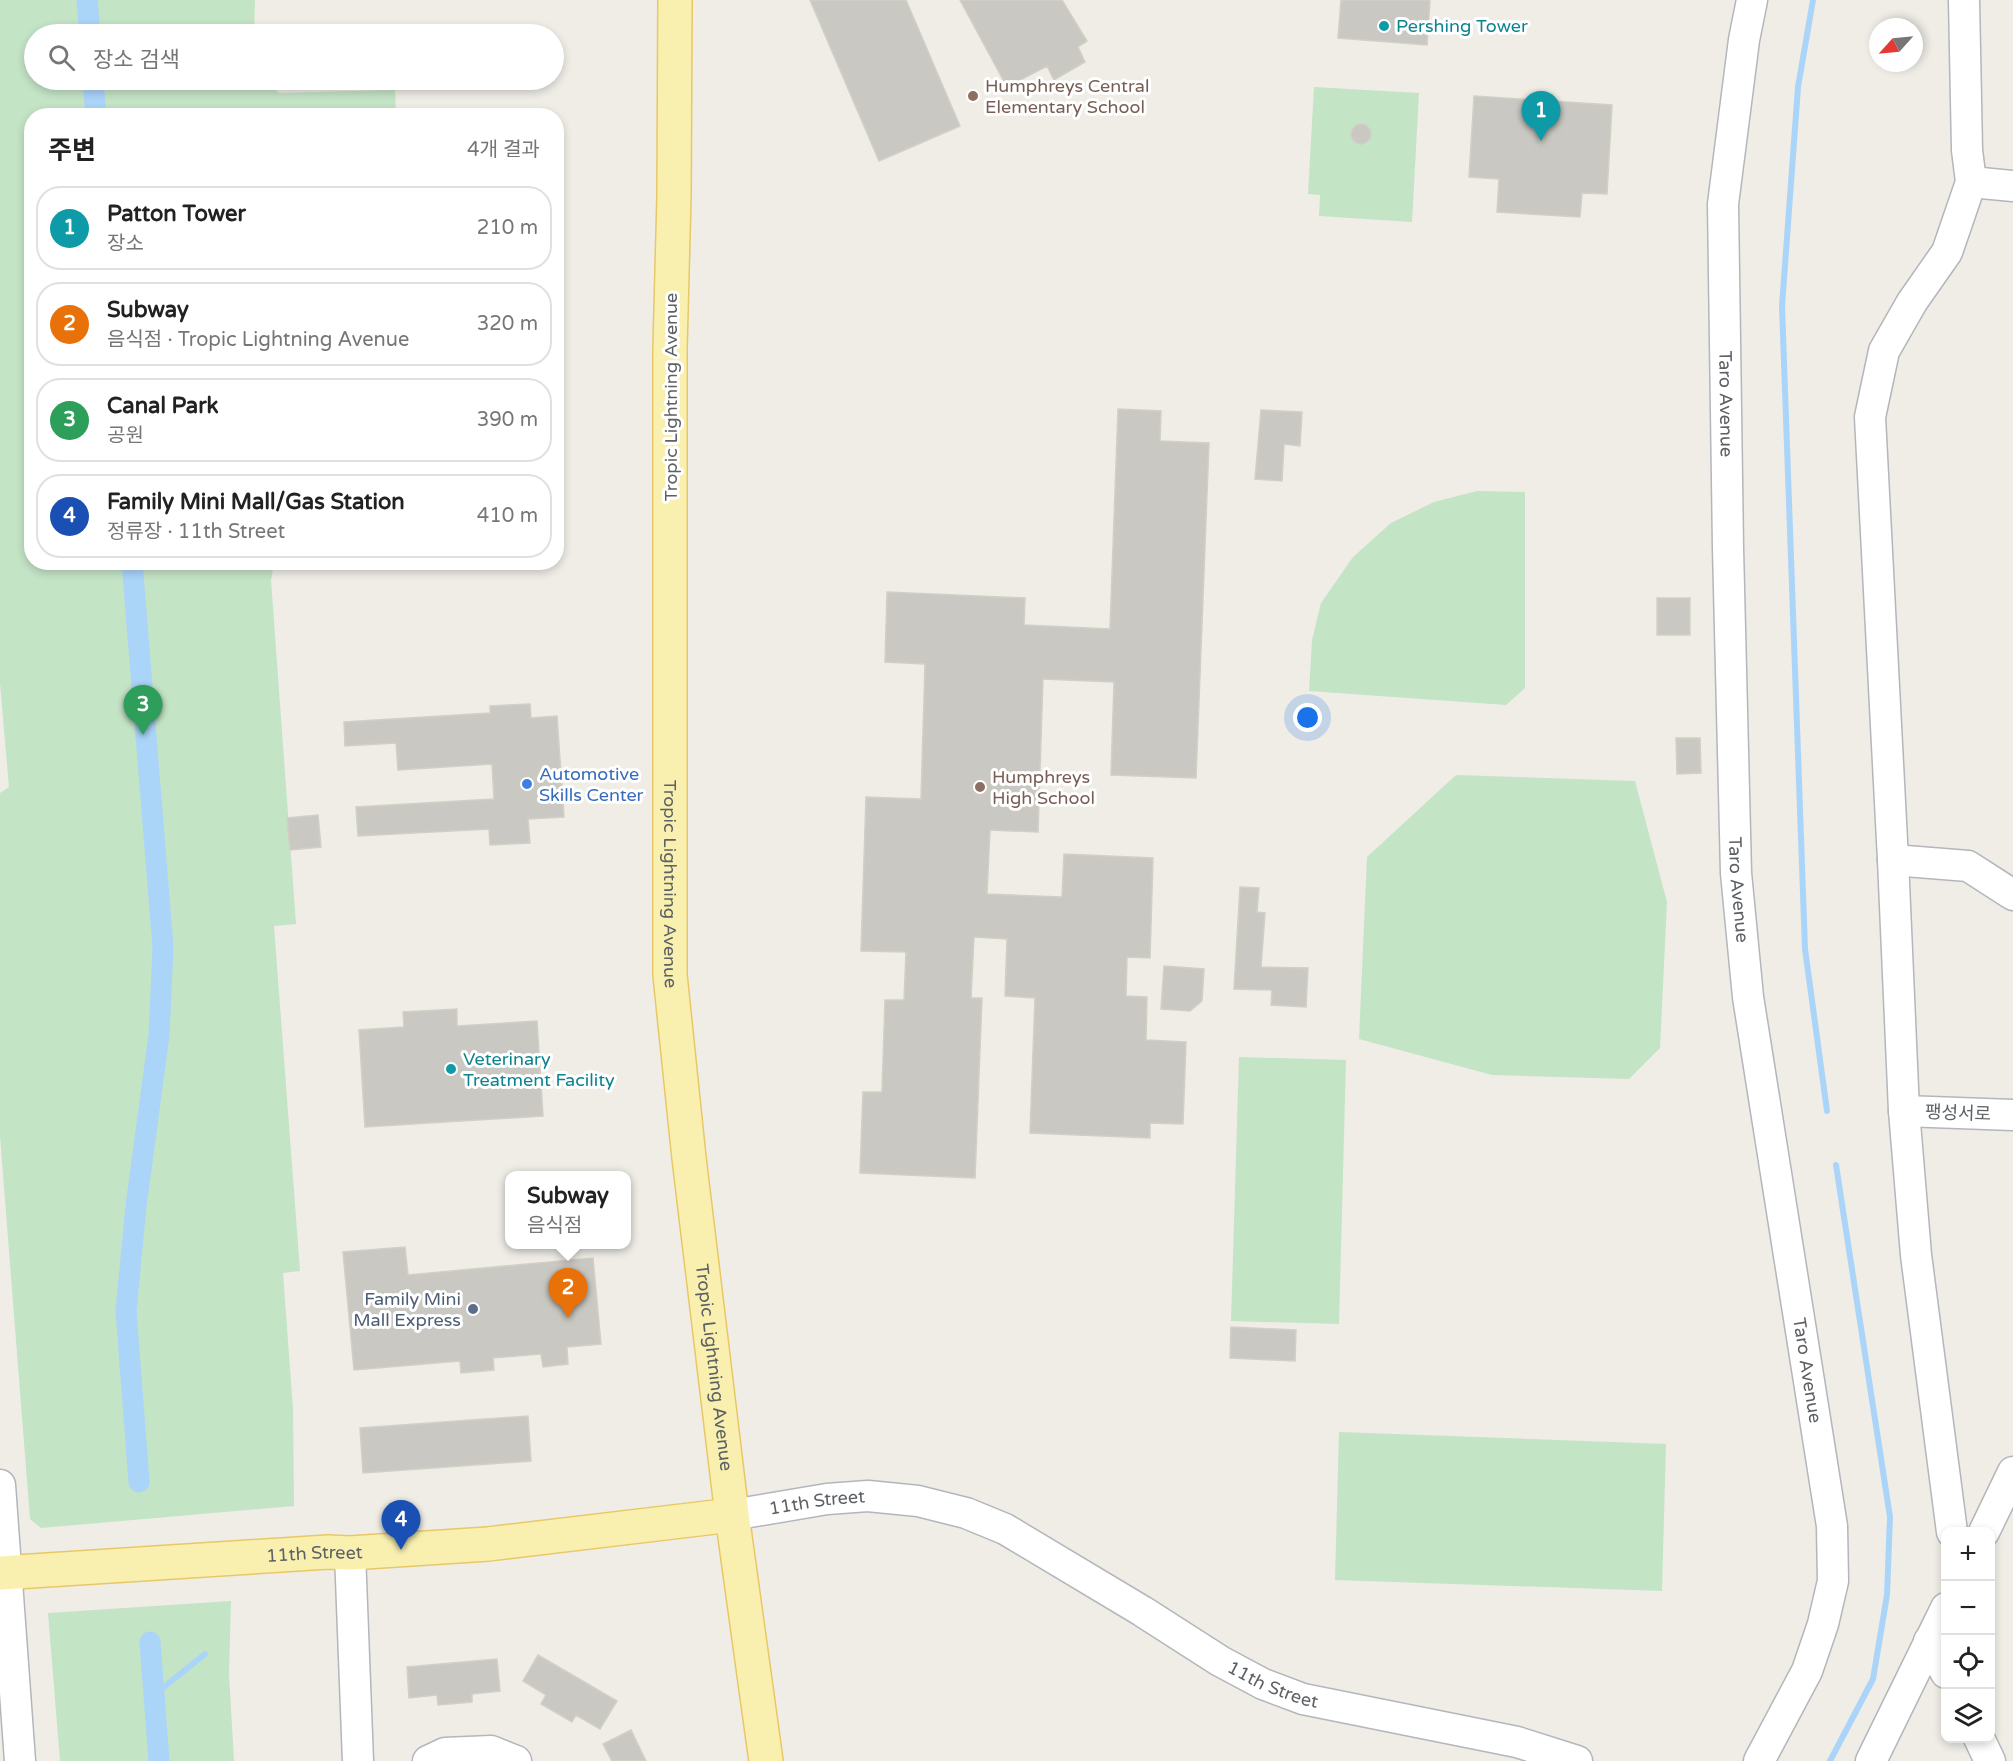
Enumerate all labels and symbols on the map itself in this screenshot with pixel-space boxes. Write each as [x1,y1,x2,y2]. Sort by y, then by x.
place label: Pershing Tower [1396,15,1528,37]
north arrow [1869,18,1923,72]
marker: Pershing Tower [1377,19,1391,33]
place label: Humphreys Central Elementary School [985,75,1149,118]
marker: Humphreys Central Elementary School [966,89,980,103]
pin: 1 [1522,92,1560,141]
street label: Tropic Lightning Avenue [660,293,682,501]
street label: Taro Avenue [1714,350,1738,457]
pin: 3 [124,686,162,735]
your location [1293,703,1322,732]
place label: Automotive Skills Center [539,763,644,806]
place label: Humphreys High School [992,766,1095,809]
marker: Automotive Skills Center [520,777,534,791]
street label: Tropic Lightning Avenue [659,780,682,989]
marker: Humphreys High School [973,780,987,794]
street label: Taro Avenue [1724,836,1754,944]
place label: Veterinary Treatment Facility [463,1048,615,1091]
marker: Veterinary Treatment Facility [444,1062,458,1076]
street label: 팽성서로 [1925,1101,1991,1125]
street label: Tropic Lightning Avenue [691,1263,738,1472]
pin: 2 [548,1268,588,1318]
place label: Family Mini Mall Express [353,1288,461,1331]
marker: Family Mini Mall Express [466,1302,480,1316]
street label: Taro Avenue [1788,1316,1827,1425]
street label: 11th Street [767,1485,866,1520]
pin: 4 [382,1500,420,1550]
street label: 11th Street [265,1541,363,1567]
street label: 11th Street [1224,1656,1320,1713]

